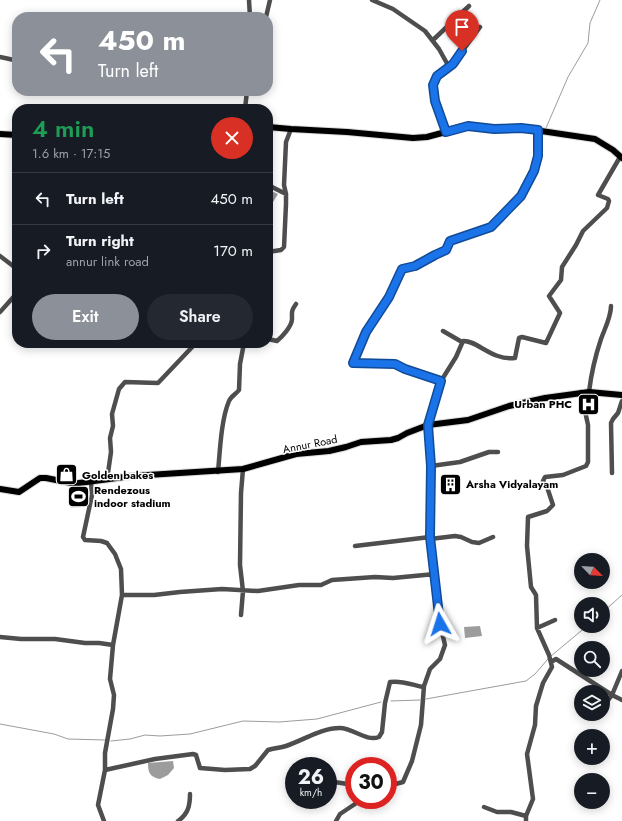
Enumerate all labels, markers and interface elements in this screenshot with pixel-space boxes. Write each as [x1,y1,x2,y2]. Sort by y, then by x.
pin [445,10,479,51]
icon: arrive [451,16,473,38]
text: 450 m [98,20,186,61]
icon: left [32,28,84,80]
text: Turn left [98,58,158,84]
text: 4 min [32,111,94,146]
button: close [211,117,253,159]
text: 1.6 km · 17:15 [32,144,110,163]
icon: left [32,188,54,210]
text: Turn left [66,188,124,210]
text: 450 m [211,188,253,210]
text: Turn right [66,230,134,252]
icon: right [32,240,54,262]
text: 170 m [213,240,253,262]
text: annur link road [66,252,149,271]
button: Exit [32,294,139,340]
button: Share [147,294,253,340]
hospital icon: Urban PHC [575,391,601,417]
place label: Urban PHC [514,396,572,412]
street label: Annur Road [281,431,339,457]
shop icon: Golden bakes [53,462,79,488]
place label: Golden bakes [82,467,153,483]
building icon: Arsha Vidyalayam [438,471,464,497]
place label: Arsha Vidyalayam [465,476,558,492]
place label: Rendezous indoor stadium [94,482,171,511]
sports icon: Rendezous indoor stadium [66,483,92,509]
north arrow [574,553,610,589]
map controls [574,553,610,809]
button: sound [574,597,610,633]
position arrow [419,603,461,645]
button: search [574,641,610,677]
button: layers [574,685,610,721]
button: + [574,729,610,765]
speed limit sign: 30 [345,757,397,809]
text: 26 [298,763,324,792]
button: − [574,773,610,809]
text: km/h [300,785,322,800]

